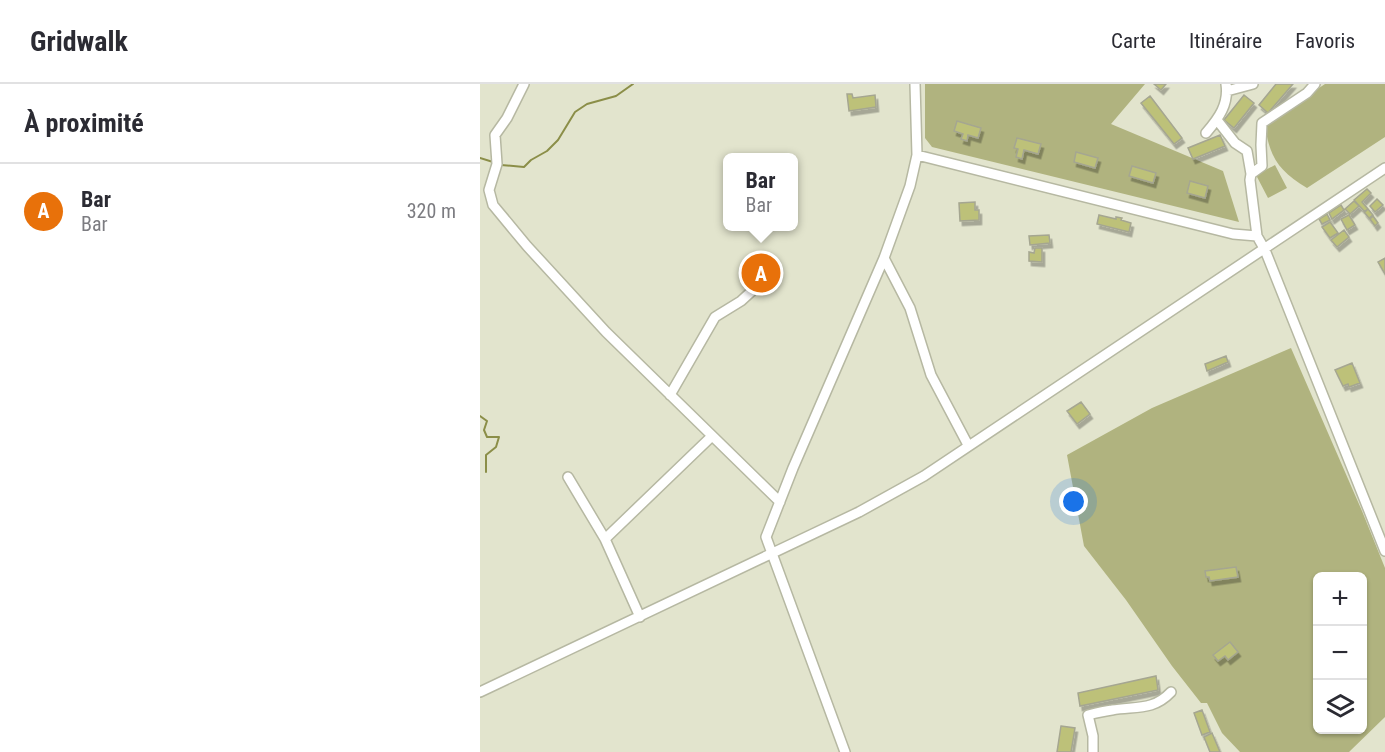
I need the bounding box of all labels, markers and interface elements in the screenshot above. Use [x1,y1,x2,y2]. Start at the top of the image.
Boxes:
text: Gridwalk [30,25,128,58]
text: Carte [1111,29,1156,53]
text: Itinéraire [1189,29,1262,53]
text: Favoris [1295,29,1355,53]
text: À proximité [24,108,144,138]
popup [723,153,798,231]
text: Bar [746,168,776,193]
text: Bar [81,187,111,212]
text: Bar [746,193,772,217]
text: A [38,199,49,223]
text: 320 m [407,199,456,223]
text: Bar [81,212,108,236]
pin: A [742,250,780,296]
your location [1059,487,1088,516]
map controls [1313,572,1367,734]
button: + [1313,572,1367,626]
button: − [1313,626,1367,680]
button: layers [1313,680,1367,734]

